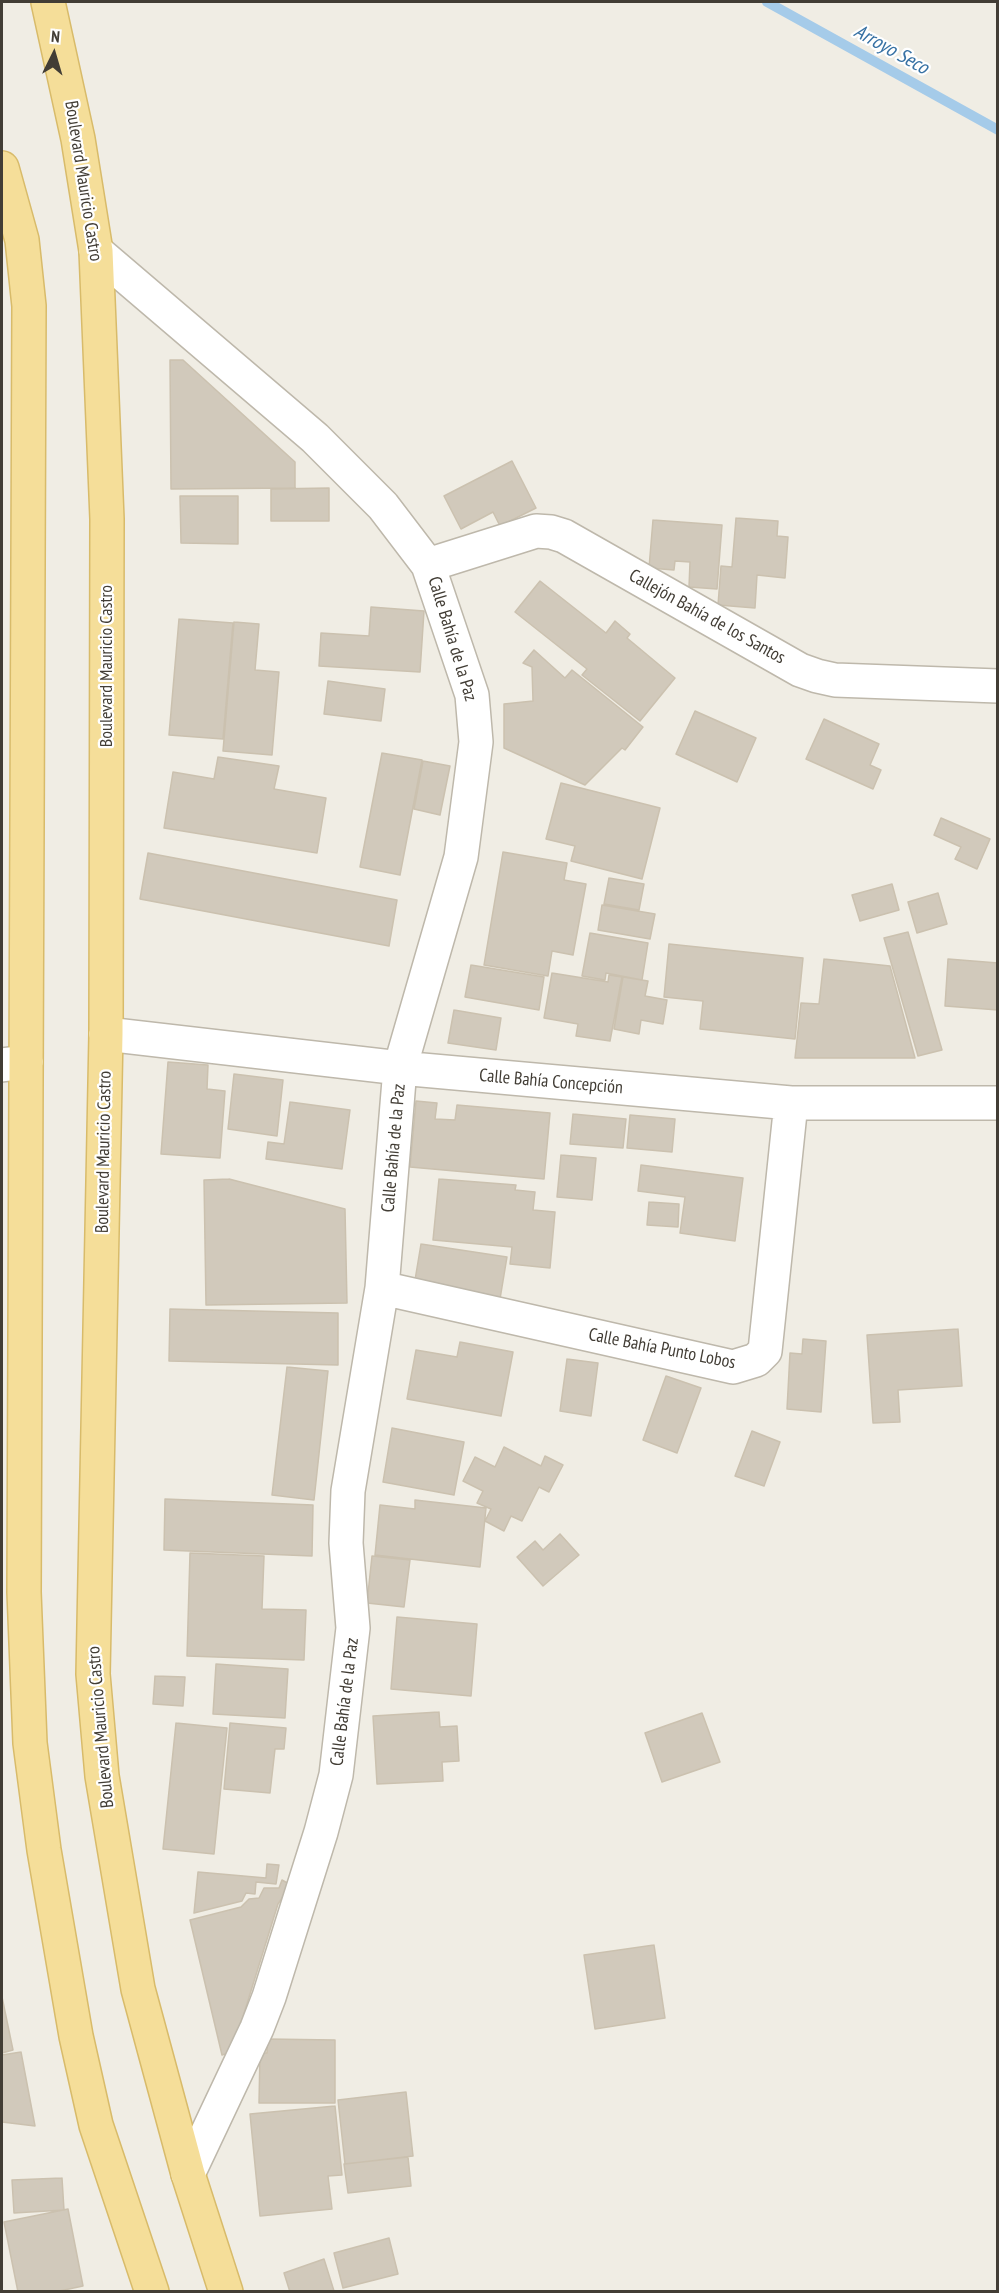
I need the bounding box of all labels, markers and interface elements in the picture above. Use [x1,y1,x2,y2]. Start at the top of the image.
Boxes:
water label: Arroyo Seco [850,20,932,80]
north arrow [24,24,84,84]
text: N [50,26,61,46]
street label: Boulevard Mauricio Castro [60,99,106,263]
street label: Callejón Bahía de los Santos [625,565,789,669]
street label: Calle Bahía de la Paz [423,574,481,704]
street label: Boulevard Mauricio Castro [96,585,118,747]
street label: Calle Bahía Concepción [478,1065,624,1099]
street label: Boulevard Mauricio Castro [92,1071,116,1233]
street label: Calle Bahía de la Paz [378,1083,410,1213]
street label: Calle Bahía Punto Lobos [587,1324,737,1374]
street label: Calle Bahía de la Paz [326,1637,364,1767]
street label: Boulevard Mauricio Castro [83,1645,119,1809]

